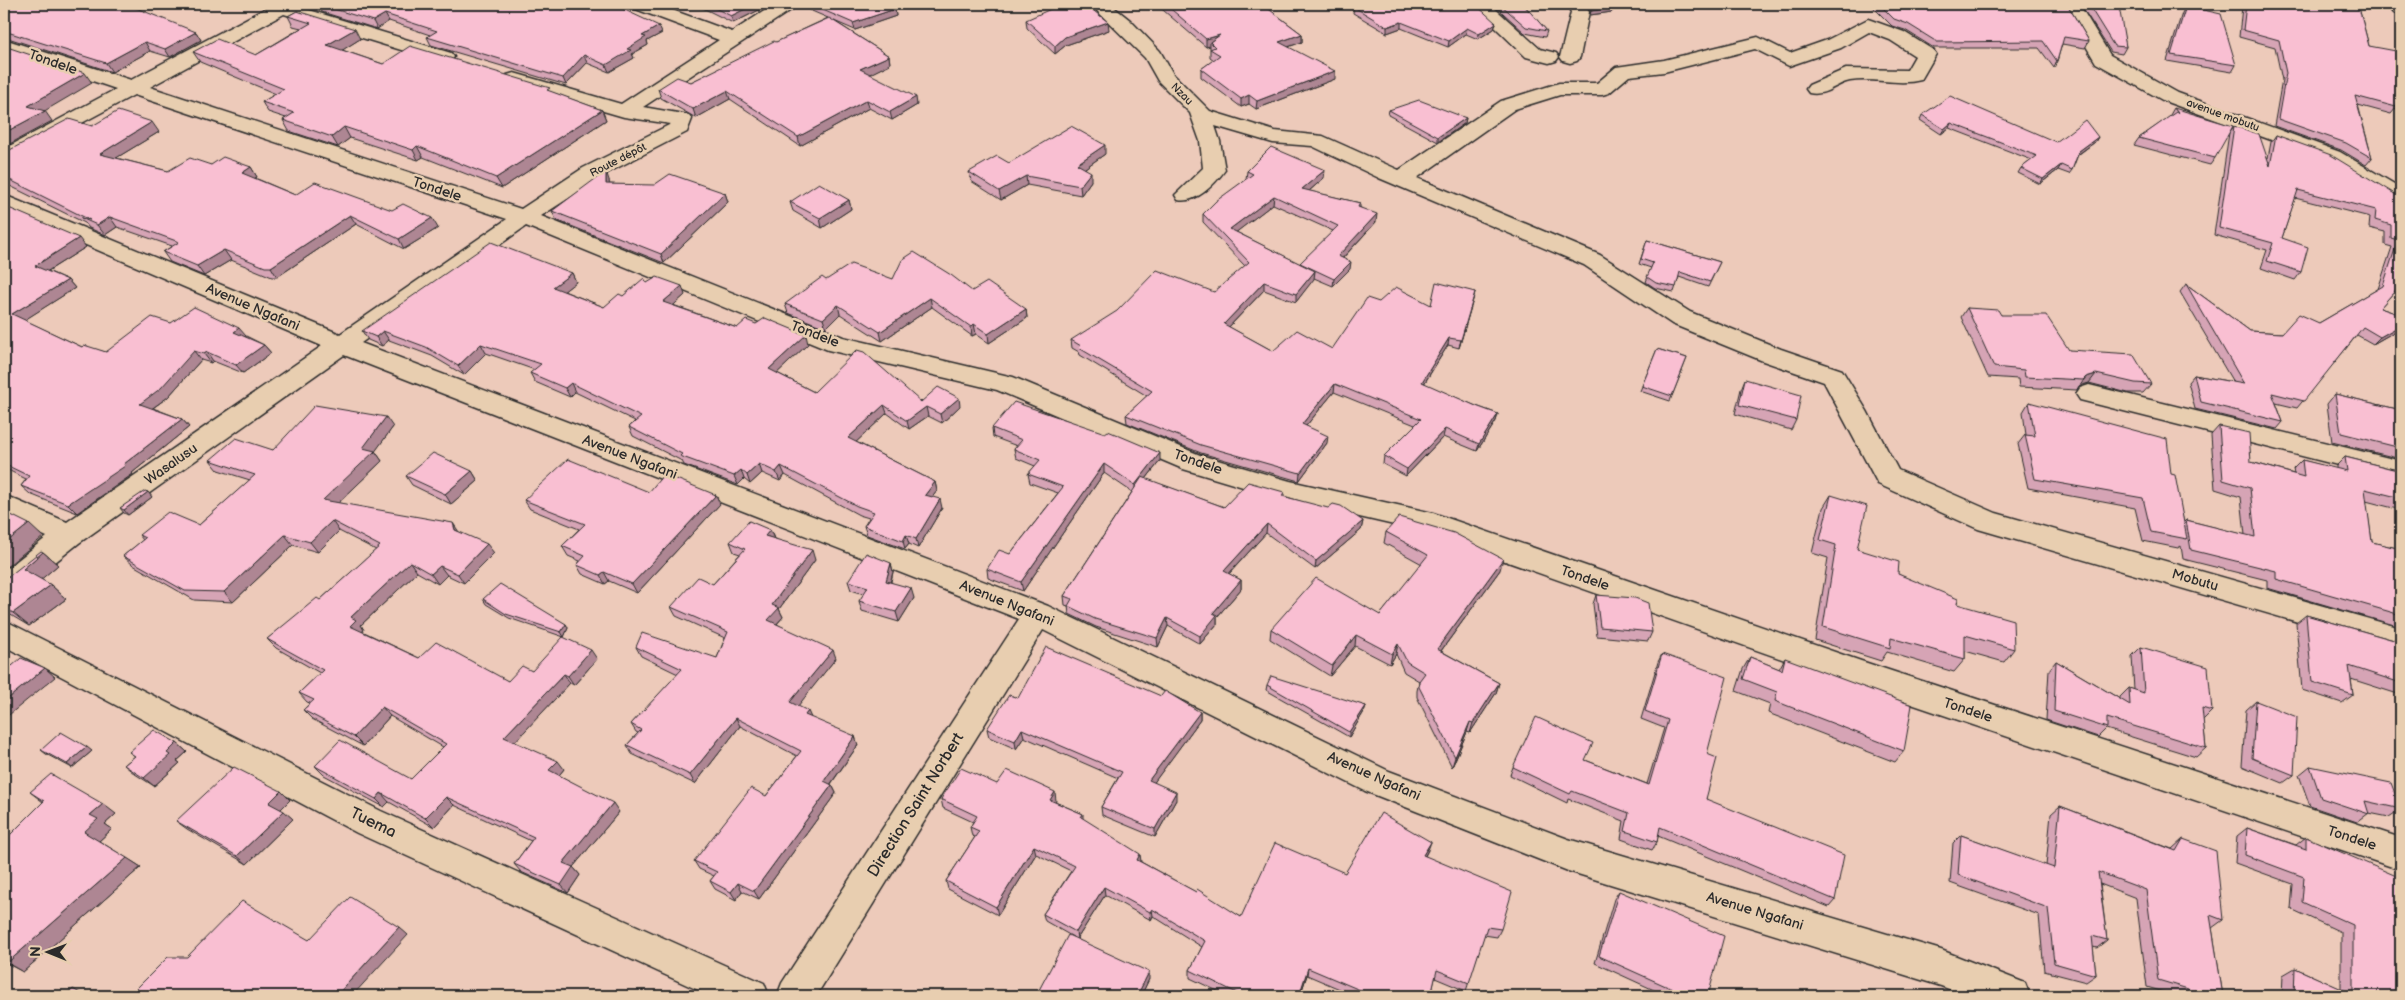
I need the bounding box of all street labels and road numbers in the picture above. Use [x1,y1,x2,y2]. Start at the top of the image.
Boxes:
street label: Tondele [26,46,80,78]
street label: Nzau [1168,80,1196,108]
street label: avenue mobutu [2185,96,2261,134]
street label: Route dépôt [588,140,649,180]
street label: Tondele [410,173,464,205]
street label: Avenue Ngafani [204,280,302,334]
street label: Tondele [788,317,842,351]
street label: Avenue Ngafani [580,431,680,483]
street label: Wasalusu [141,440,201,488]
street label: Tondele [1171,446,1225,478]
street label: Tondele [1558,562,1612,594]
street label: Mobutu [2170,565,2220,595]
street label: Avenue Ngafani [957,576,1057,630]
street label: Tondele [1941,694,1995,726]
street label: Direction Saint Norbert [864,729,968,881]
street label: Avenue Ngafani [1325,748,1423,804]
street label: Tuema [347,804,399,842]
street label: Tondele [2325,822,2379,854]
street label: Avenue Ngafani [1705,888,1805,934]

